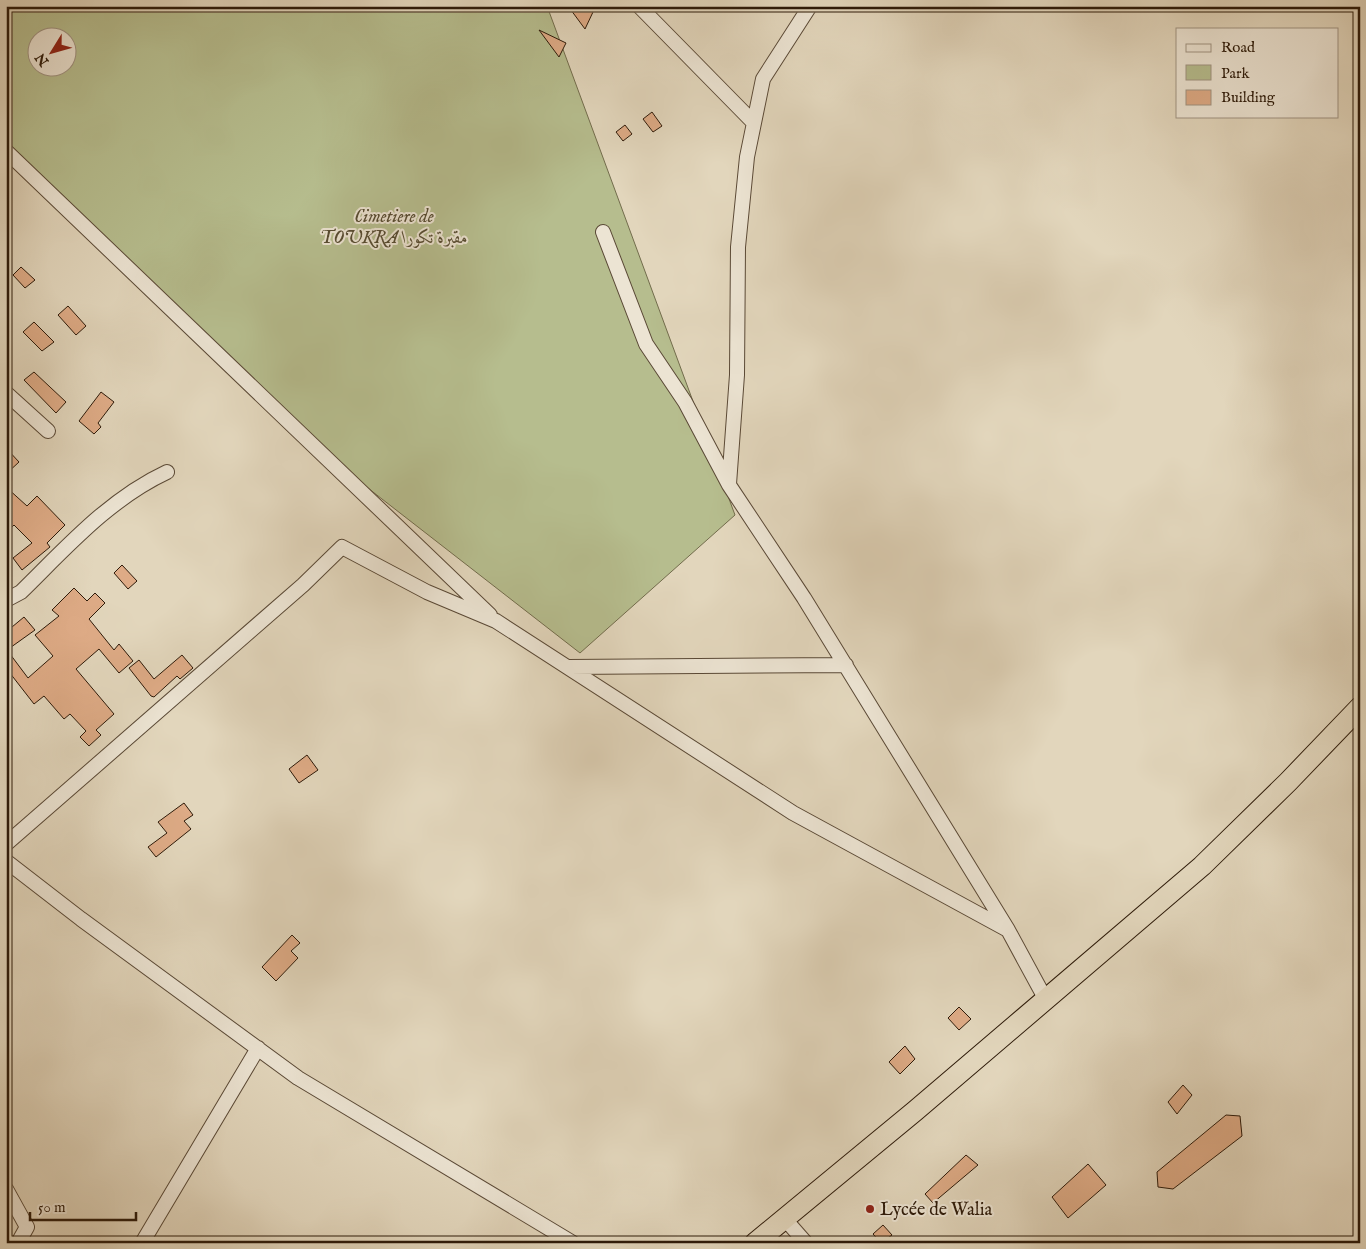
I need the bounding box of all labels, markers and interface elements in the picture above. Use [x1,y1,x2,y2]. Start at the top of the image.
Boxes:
north arrow [28,28,78,78]
legend [1176,28,1338,118]
text: Road [1221,38,1256,57]
text: N [32,49,54,70]
text: Park [1221,64,1251,83]
text: Building [1221,88,1276,107]
park label: Cimetiere de TOUKRA مقبرة تكورا [320,206,468,250]
scale bar [30,1189,136,1221]
text: 50 m [38,1198,66,1217]
place label: Lycée de Walia [880,1199,993,1222]
marker: Lycée de Walia [864,1203,876,1215]

